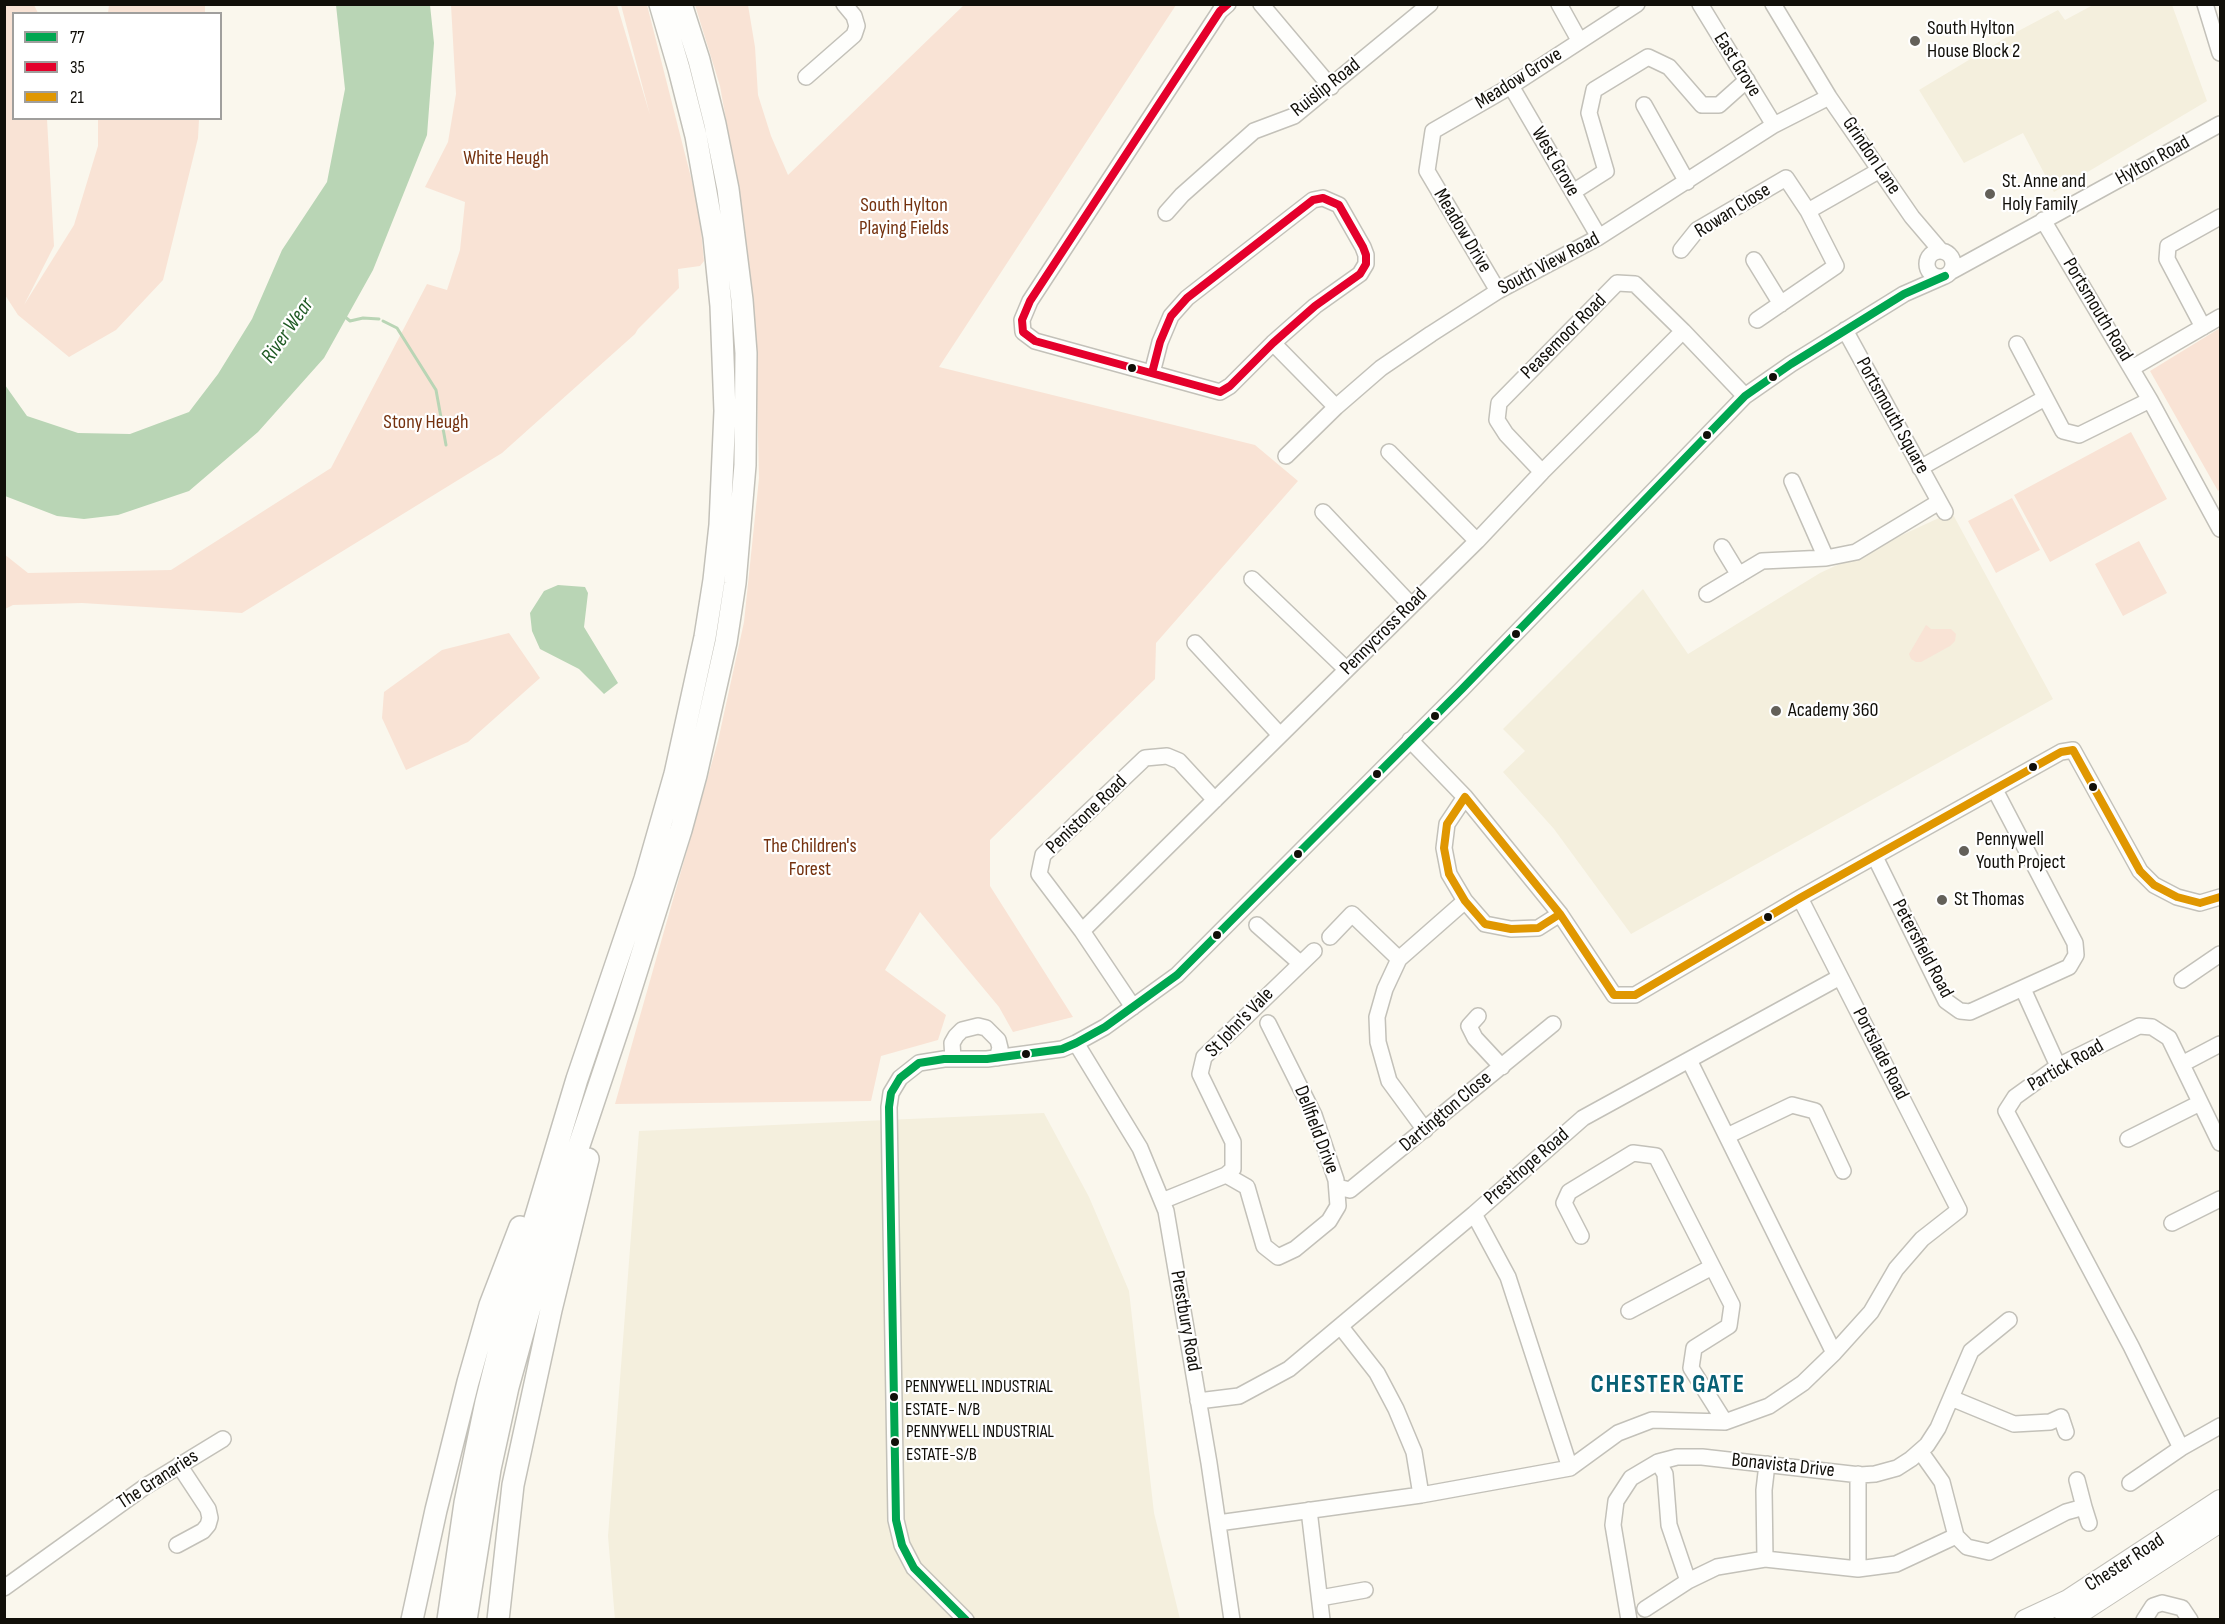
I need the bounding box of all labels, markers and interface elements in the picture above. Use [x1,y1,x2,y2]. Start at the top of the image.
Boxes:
legend [12,12,222,120]
place label: South Hylton House Block 2 [1927,17,2020,64]
text: 77 [70,27,84,48]
street label: East Grove [1708,28,1766,102]
marker: South Hylton House Block 2 [1908,34,1922,48]
street label: Meadow Grove [1471,43,1567,115]
street label: Ruislip Road [1287,54,1365,122]
text: 35 [70,57,85,78]
text: 21 [70,87,84,108]
street label: Grindon Lane [1836,113,1906,199]
street label: West Grove [1526,123,1584,201]
street label: Hylton Road [2112,131,2194,191]
park label: White Heugh [463,147,549,171]
place label: St. Anne and Holy Family [2002,170,2086,217]
street label: Rowan Close [1691,178,1775,244]
street label: Meadow Drive [1428,185,1496,277]
marker: St. Anne and Holy Family [1983,187,1997,201]
park label: South Hylton Playing Fields [859,194,949,241]
street label: South View Road [1494,227,1604,301]
street label: Portsmouth Road [2057,254,2137,366]
street label: Peasemoor Road [1516,289,1612,385]
water label: River Wear [256,293,320,369]
street label: Portsmouth Square [1850,354,1934,478]
unlabelled marker [1126,362,1138,374]
unlabelled marker [1767,371,1779,383]
park label: Stony Heugh [383,411,469,435]
unlabelled marker [1701,429,1713,441]
street label: Pennycross Road [1335,583,1433,681]
unlabelled marker [1510,628,1522,640]
place label: Academy 360 [1788,699,1878,723]
marker: Academy 360 [1769,704,1783,718]
unlabelled marker [1429,710,1441,722]
unlabelled marker [2027,761,2039,773]
unlabelled marker [1371,768,1383,780]
street label: Penistone Road [1042,770,1132,860]
unlabelled marker [2087,781,2099,793]
place label: Pennywell Youth Project [1976,828,2066,875]
park label: The Children's Forest [763,835,857,882]
marker: Pennywell Youth Project [1957,844,1971,858]
unlabelled marker [1292,848,1304,860]
place label: St Thomas [1954,888,2024,912]
marker: St Thomas [1935,893,1949,907]
street label: Petersfield Road [1886,896,1958,1002]
unlabelled marker [1762,911,1774,923]
unlabelled marker [1211,929,1223,941]
street label: St John's Vale [1201,983,1279,1063]
street label: Portslade Road [1847,1004,1913,1104]
street label: Partick Road [2024,1035,2108,1097]
unlabelled marker [1020,1048,1032,1060]
street label: Dartington Close [1395,1067,1497,1157]
street label: Dellfield Drive [1288,1083,1344,1177]
street label: Presthope Road [1480,1124,1574,1210]
street label: Prestbury Road [1164,1269,1206,1373]
district label: CHESTER GATE [1591,1369,1745,1401]
place label: PENNYWELL INDUSTRIAL ESTATE- N/B [905,1376,1053,1418]
marker: PENNYWELL INDUSTRIAL ESTATE- N/B [888,1391,900,1403]
place label: PENNYWELL INDUSTRIAL ESTATE-S/B [906,1421,1054,1464]
marker: PENNYWELL INDUSTRIAL ESTATE-S/B [889,1436,901,1448]
street label: The Granaries [113,1445,203,1515]
street label: Bonavista Drive [1730,1449,1836,1483]
street label: Chester Road [2081,1529,2169,1597]

